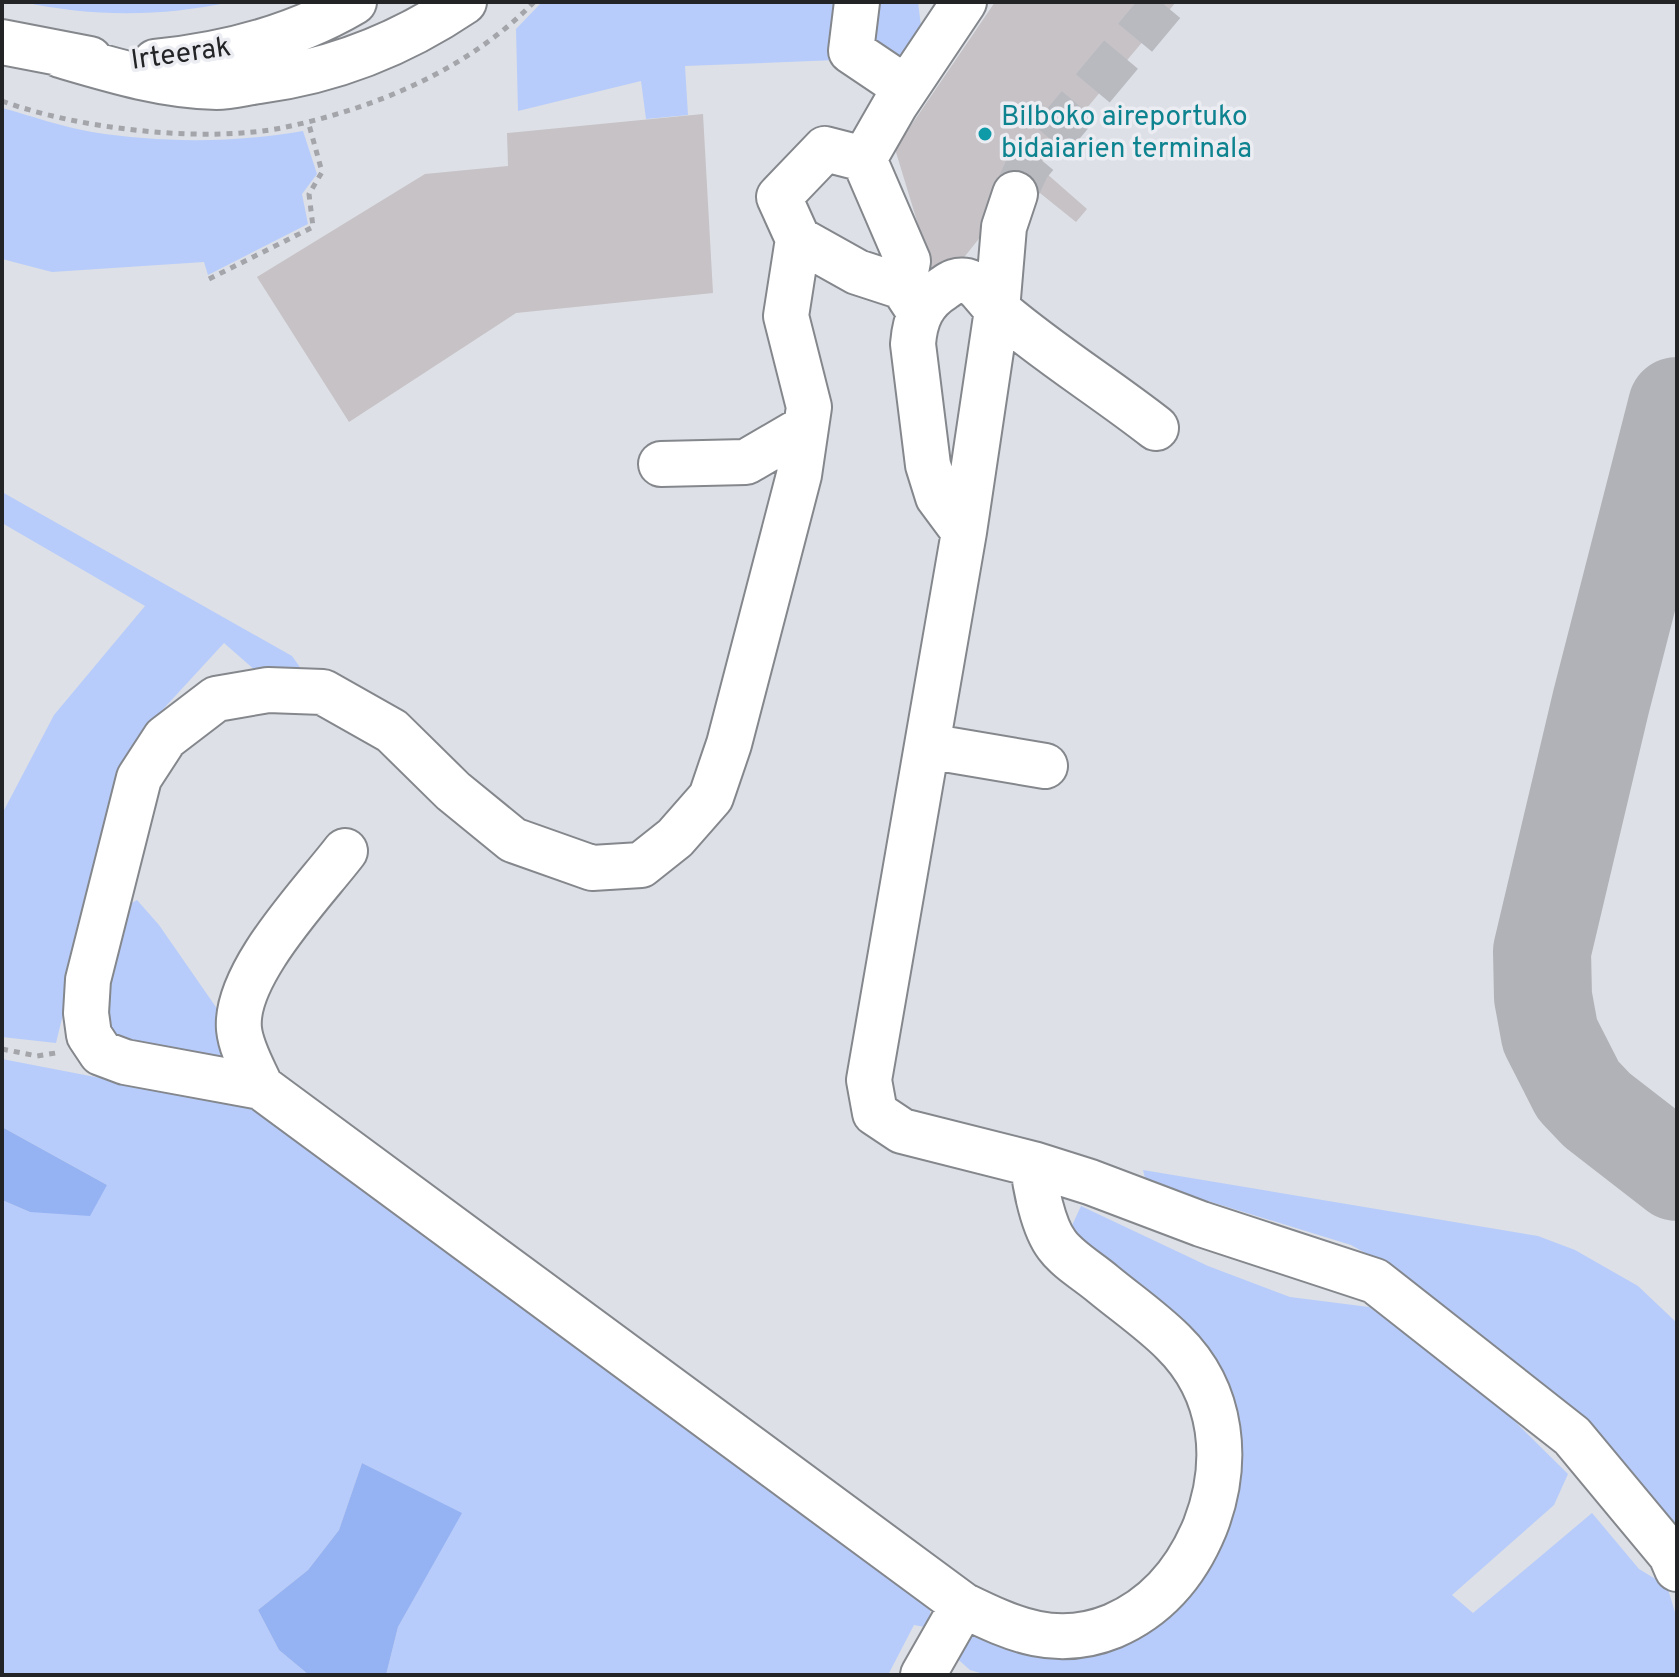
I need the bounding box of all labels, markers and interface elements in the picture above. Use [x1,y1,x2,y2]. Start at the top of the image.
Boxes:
street label: Irteerak [129,30,233,80]
place label: Bilboko aireportuko bidaiarien terminala [1001,100,1252,168]
marker: Bilboko aireportuko bidaiarien terminala [976,125,994,143]

